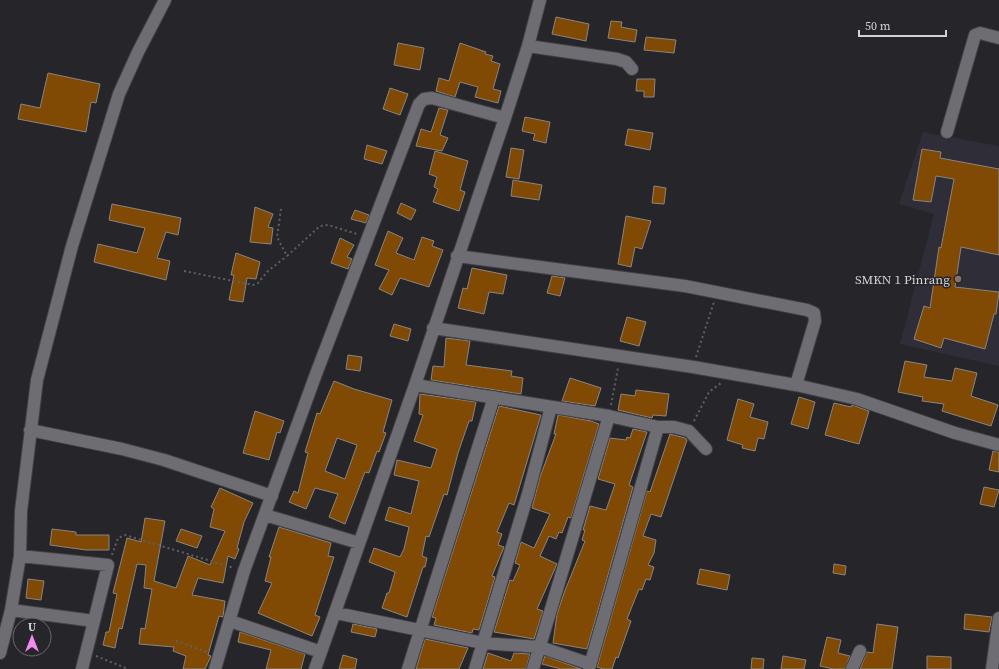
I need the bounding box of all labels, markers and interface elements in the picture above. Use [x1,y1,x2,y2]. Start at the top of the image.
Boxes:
scale bar [859,12,946,38]
text: 50 m [865,18,891,34]
place label: SMKN 1 Pinrang [855,271,950,288]
marker: SMKN 1 Pinrang [953,274,963,284]
north arrow [12,617,52,657]
text: U [28,620,36,635]

